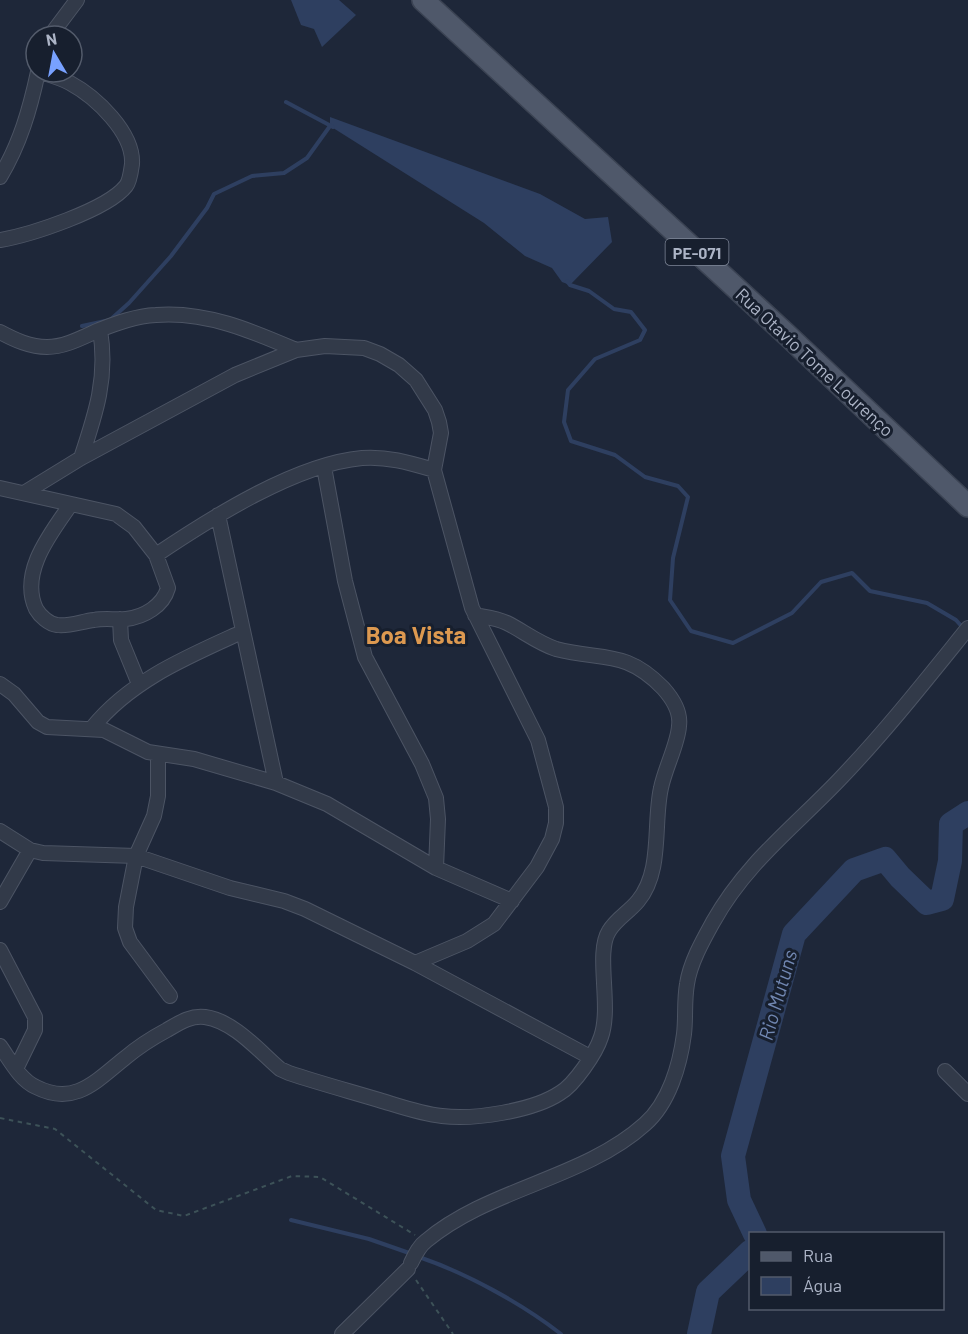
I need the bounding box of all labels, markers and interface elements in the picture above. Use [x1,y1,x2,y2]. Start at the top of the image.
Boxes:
north arrow [24,24,84,84]
text: N [44,28,58,49]
road number: PE-071 [666,239,728,265]
street label: Rua Otavio Tome Lourenço [731,283,899,441]
district label: Boa Vista [366,620,466,649]
water label: Rio Mutuns [753,947,801,1043]
legend [749,1232,944,1310]
text: Rua [803,1244,833,1266]
text: Água [803,1274,842,1296]

